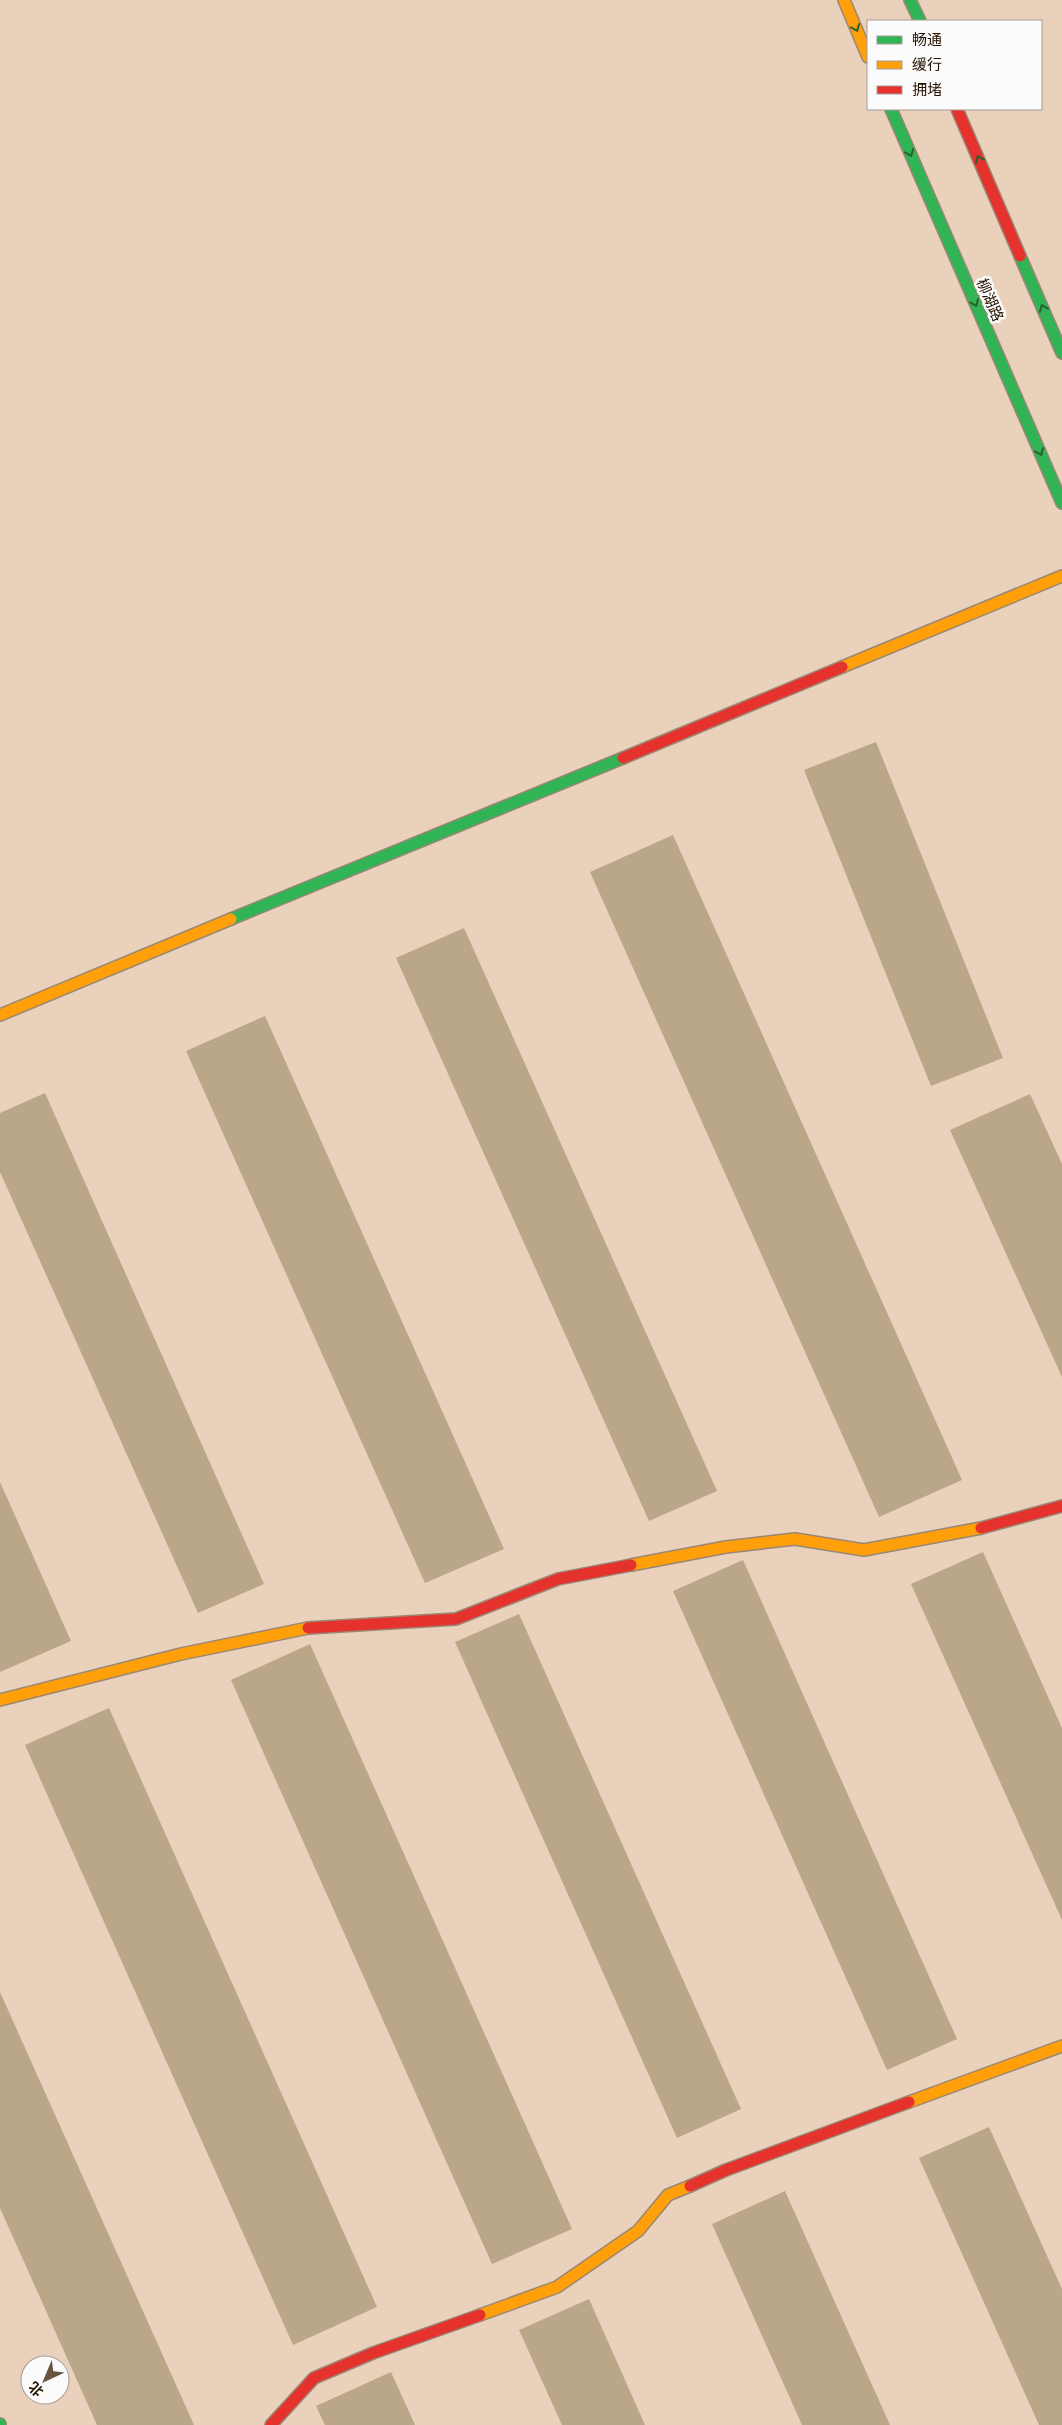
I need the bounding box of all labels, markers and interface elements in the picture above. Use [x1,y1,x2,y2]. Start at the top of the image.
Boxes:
legend [867,20,1042,110]
one-way arrow [849,23,860,32]
text: 畅通 [912,30,942,49]
text: 缓行 [912,55,942,74]
text: 拥堵 [912,80,942,99]
one-way arrow [904,148,915,157]
one-way arrow [974,155,985,164]
street label: 柳湖路 [973,275,1008,324]
one-way arrow [970,298,980,306]
one-way arrow [1038,304,1049,313]
one-way arrow [1033,447,1044,456]
north arrow [20,2355,70,2405]
text: 北 [25,2378,47,2401]

